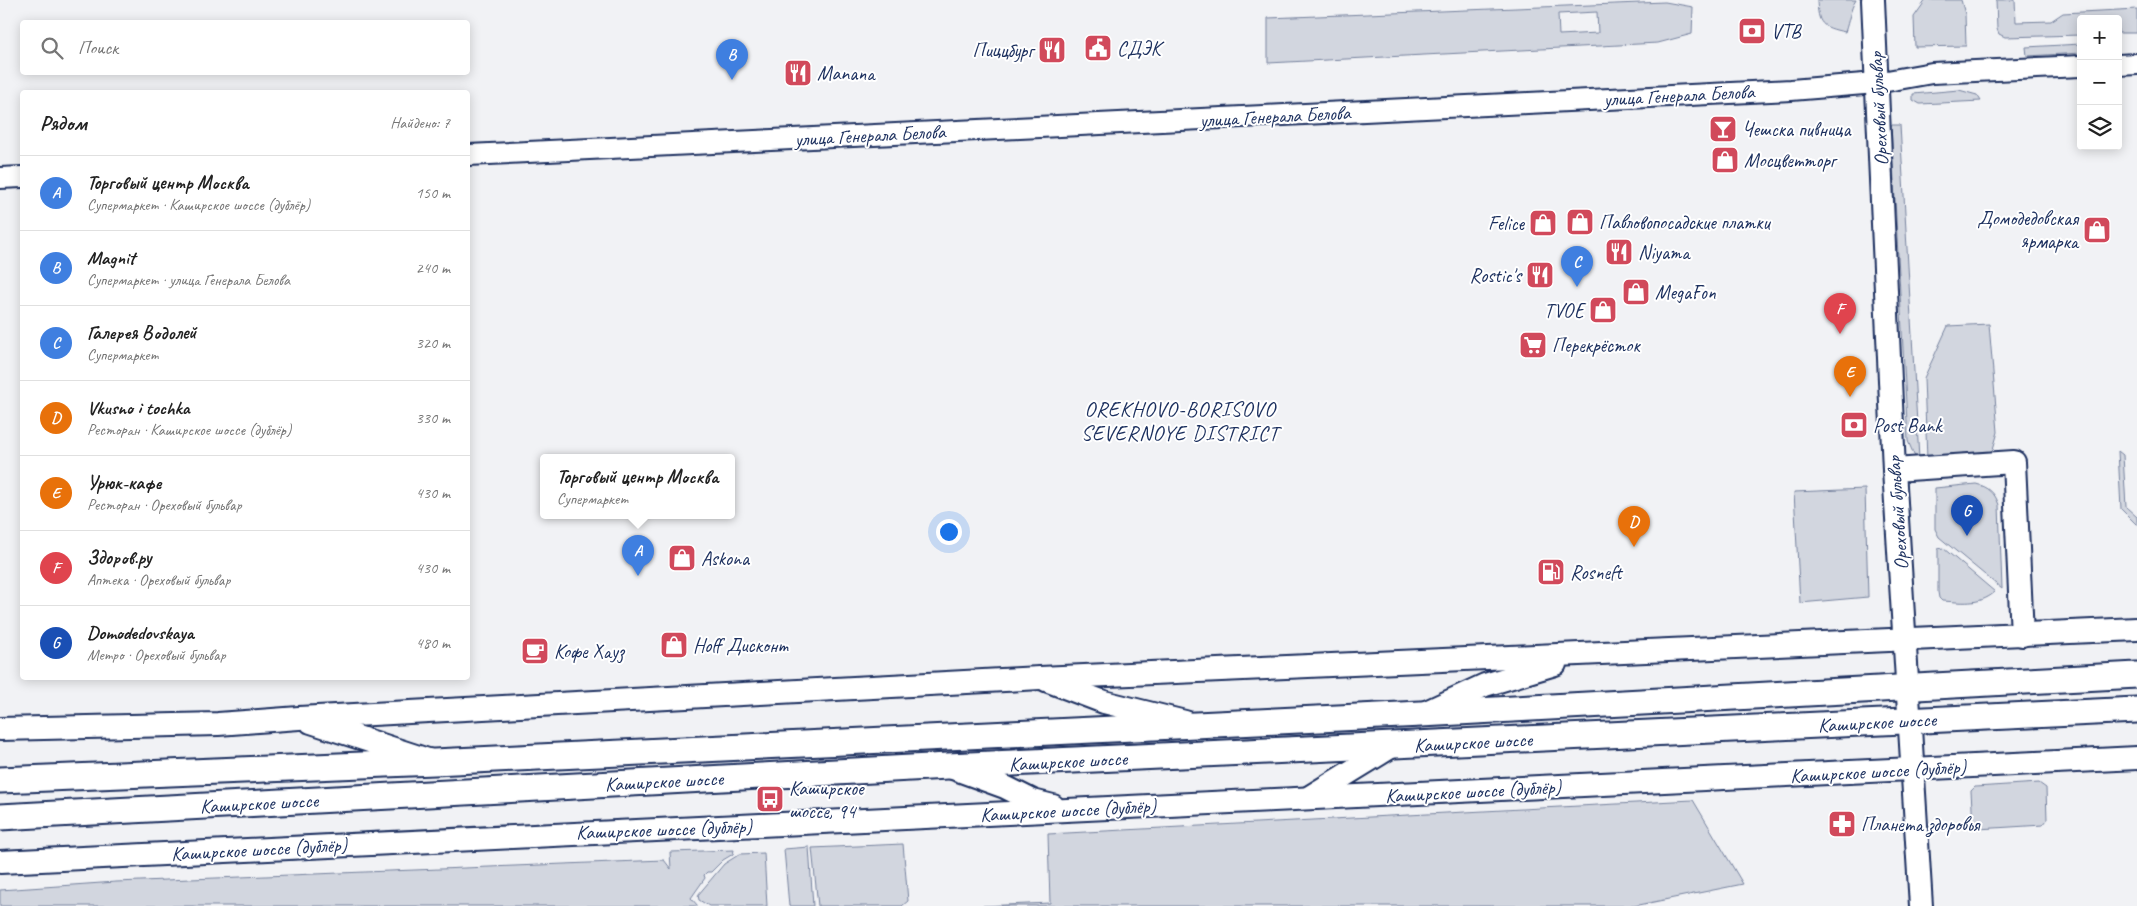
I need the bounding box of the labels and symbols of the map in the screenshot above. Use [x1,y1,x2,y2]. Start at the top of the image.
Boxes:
bank icon: VTB [1737,16,1767,46]
place label: VTB [1771,19,1802,44]
public building icon: СДЭК [1083,33,1113,63]
restaurant icon: Пиццбург [1037,35,1067,65]
place label: СДЭК [1117,36,1165,61]
place label: Пиццбург [972,38,1036,63]
pin: B [716,39,748,80]
street label: Ореховый бульвар [1863,50,1894,167]
restaurant icon: Manana [783,58,813,88]
place label: Manana [817,61,876,86]
street label: улица Генерала Белова [1602,79,1756,112]
street label: улица Генерала Белова [1198,100,1352,133]
bar icon: Чешска пивница [1708,114,1738,144]
place label: Чешска пивница [1742,117,1852,142]
street label: улица Генерала Белова [793,119,947,152]
shop icon: Мосцветторг [1710,145,1740,175]
place label: Мосцветторг [1744,148,1838,173]
place label: Домодедовская ярмарка [1977,206,2080,254]
shop icon: Павловопосадские платки [1565,207,1595,237]
shop icon: Felice [1528,208,1558,238]
place label: Павловопосадские платки [1599,210,1772,235]
place label: Felice [1488,211,1525,236]
shop icon: Домодедовская ярмарка [2082,215,2112,245]
restaurant icon: Niyama [1604,237,1634,267]
place label: Niyama [1638,240,1691,265]
pin: C [1561,246,1593,287]
restaurant icon: Rostic's [1525,260,1555,290]
place label: Rostic's [1470,263,1523,288]
shop icon: MegaFon [1621,277,1651,307]
place label: MegaFon [1655,280,1717,305]
pin: F [1824,293,1856,334]
shop icon: TVOE [1588,295,1618,325]
place label: TVOE [1544,298,1587,323]
supermarket icon: Перекрёсток [1518,330,1548,360]
place label: Перекрёсток [1552,333,1641,358]
pin: E [1834,356,1866,397]
district label: OREKHOVO-BORISOVO SEVERNOYE DISTRICT [1081,396,1282,446]
bank icon: Post Bank [1839,410,1869,440]
place label: Post Bank [1873,413,1943,438]
street label: Ореховый бульвар [1881,454,1914,571]
pin: G [1951,495,1983,536]
pin: D [1618,506,1650,547]
your location [936,519,962,545]
pin: A [622,535,654,576]
shop icon: Askona [667,543,697,573]
place label: Askona [701,546,751,571]
fuel station icon: Rosneft [1536,557,1566,587]
place label: Rosneft [1570,560,1624,585]
shop icon: Hoff Дисконт [659,630,689,660]
place label: Hoff Дисконт [693,633,789,658]
cafe icon: Кофе Хауз [520,636,550,666]
place label: Кофе Хауз [554,639,626,664]
street label: Каширское шоссе [1817,707,1938,738]
street label: Каширское шоссе [1413,727,1534,758]
street label: Каширское шоссе [1008,746,1129,777]
street label: Каширское шоссе (дублёр) [1789,754,1968,789]
street label: Каширское шоссе [604,766,725,797]
street label: Каширское шоссе (дублёр) [1384,774,1563,809]
place label: Каширское шоссе, 94 [789,776,865,824]
bus stop icon: Каширское шоссе, 94 [755,784,785,814]
street label: Каширское шоссе [199,788,320,819]
street label: Каширское шоссе (дублёр) [979,793,1158,828]
pharmacy icon: Планета здоровья [1827,809,1857,839]
place label: Планета здоровья [1861,812,1982,838]
street label: Каширское шоссе (дублёр) [576,814,754,845]
street label: Каширское шоссе (дублёр) [170,832,349,867]

